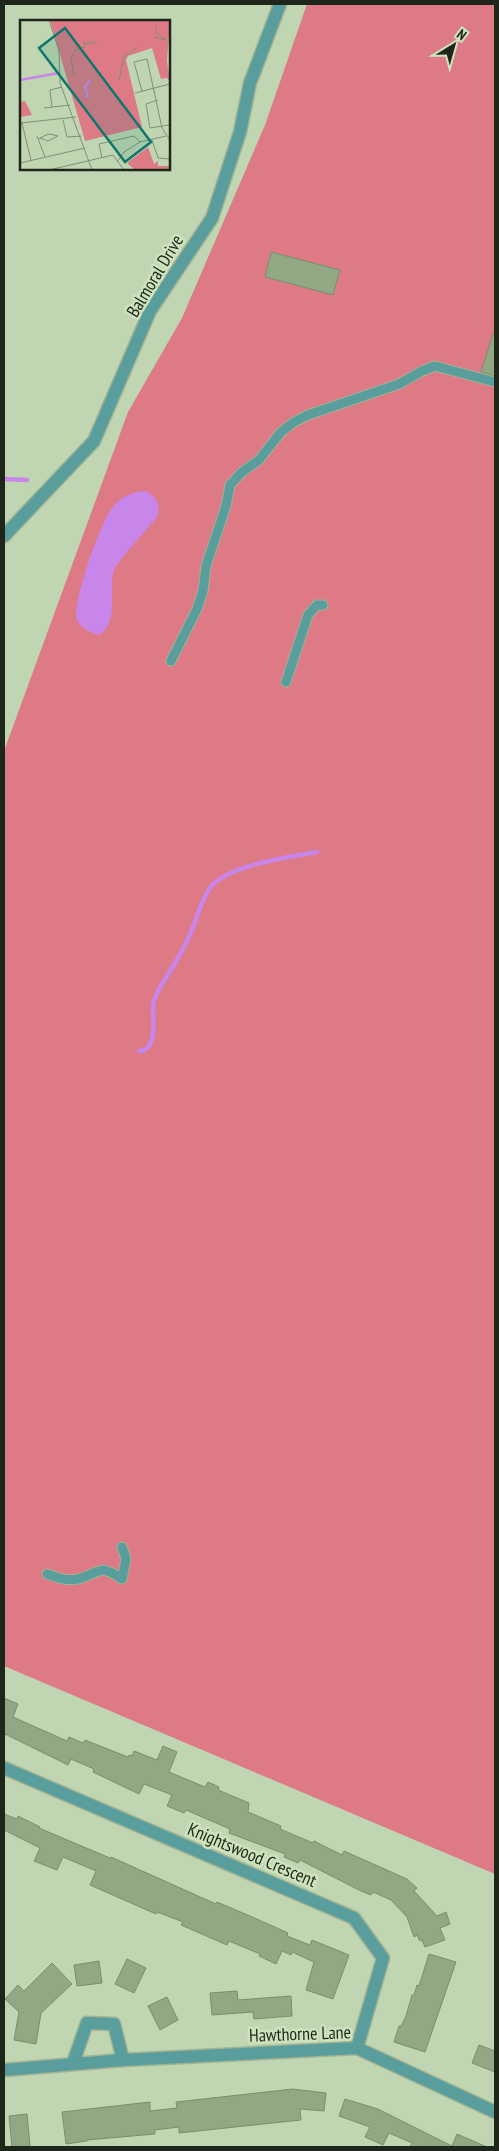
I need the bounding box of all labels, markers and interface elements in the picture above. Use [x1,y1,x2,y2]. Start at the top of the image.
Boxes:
inset map [20,20,170,170]
north arrow [429,20,479,70]
text: N [453,25,470,44]
street label: Balmoral Drive [121,230,188,321]
street label: Knightswood Crescent [184,1817,320,1892]
street label: Hawthorne Lane [249,2020,351,2047]

